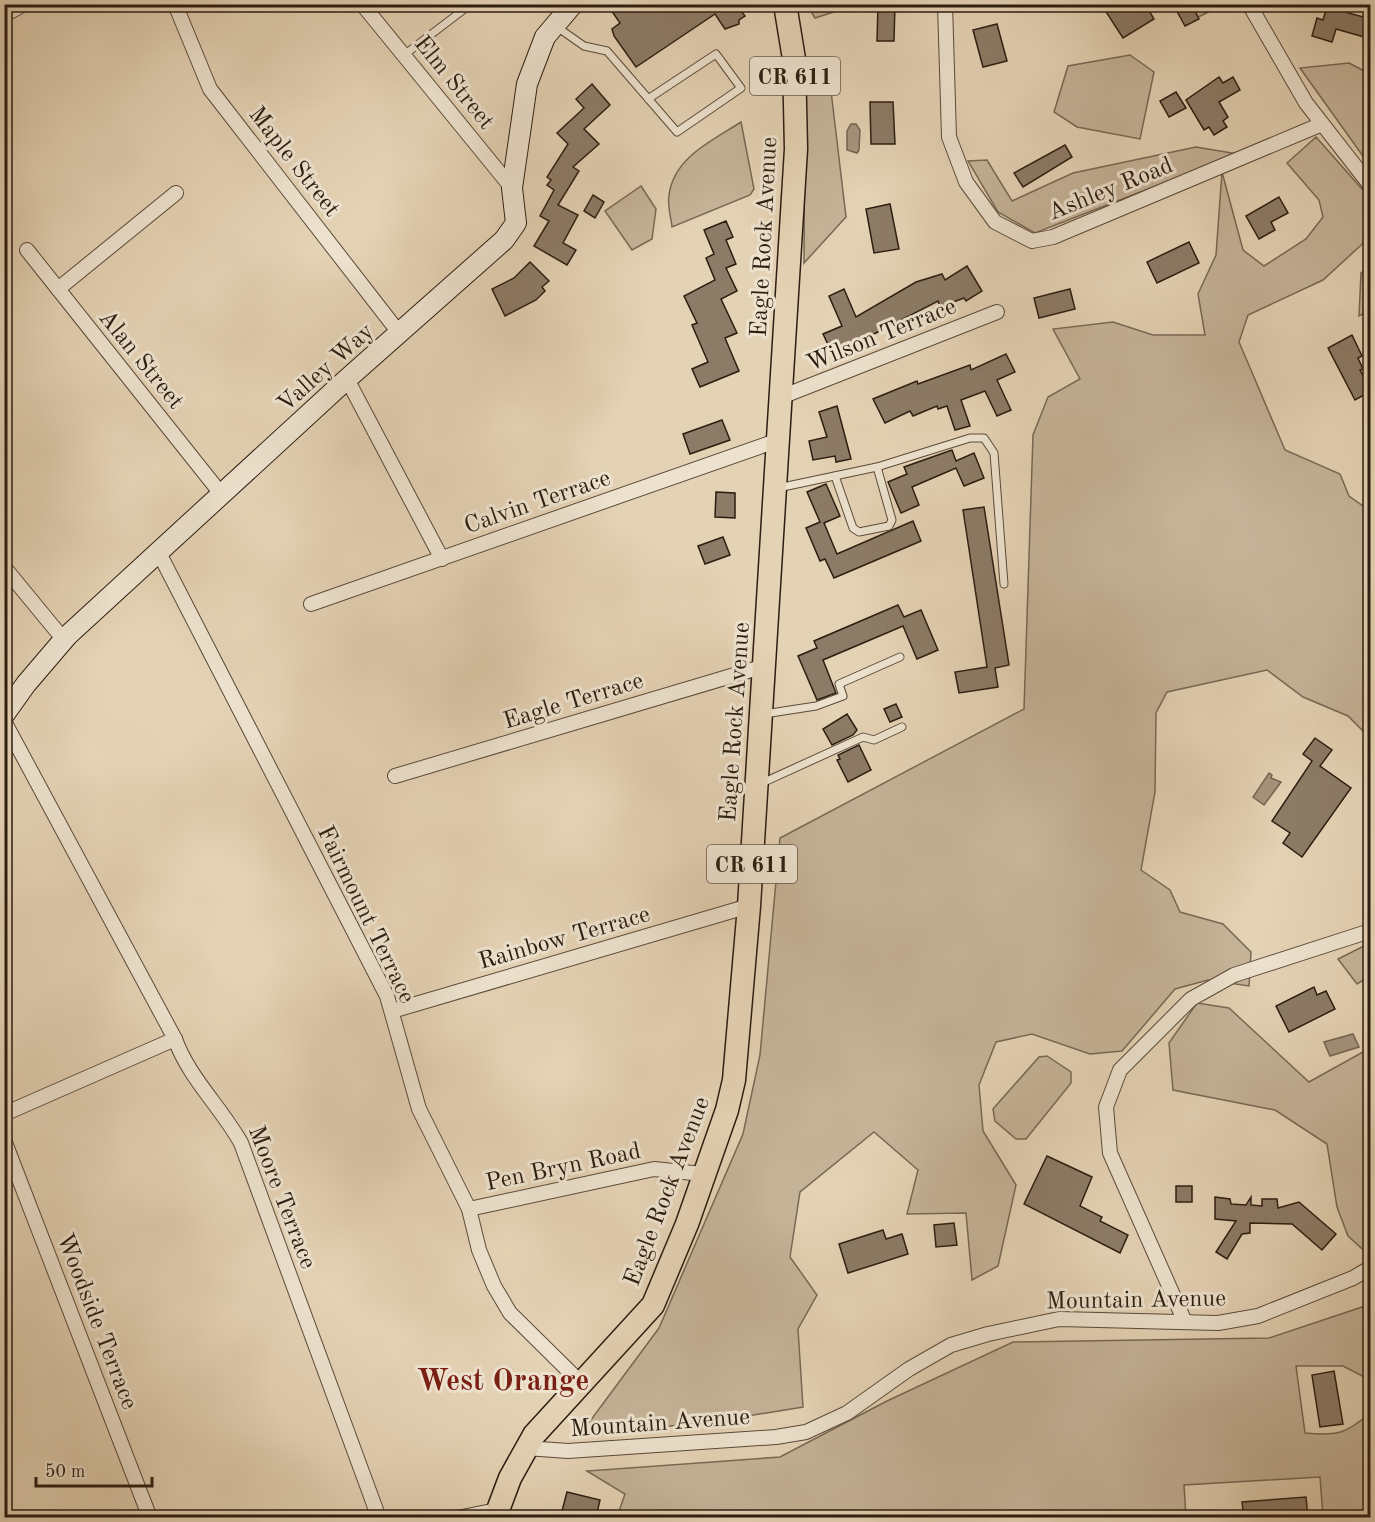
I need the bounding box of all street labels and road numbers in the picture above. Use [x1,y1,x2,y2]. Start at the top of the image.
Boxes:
street label: Elm Street [409,32,498,134]
road number: CR 611 [750,57,840,95]
street label: Maple Street [243,103,344,222]
street label: Eagle Rock Avenue [748,136,782,338]
street label: Ashley Road [1045,154,1177,226]
street label: Wilson Terrace [803,295,960,377]
street label: Alan Street [93,306,188,414]
street label: Valley Way [274,319,379,417]
street label: Calvin Terrace [461,467,614,539]
street label: Eagle Rock Avenue [717,621,755,823]
street label: Eagle Terrace [501,669,647,735]
street label: Fairmount Terrace [312,822,419,1007]
road number: CR 611 [707,845,797,883]
street label: Rainbow Terrace [476,903,653,975]
street label: Eagle Rock Avenue [621,1094,715,1290]
street label: Moore Terrace [243,1123,319,1273]
street label: Pen Bryn Road [484,1140,643,1196]
street label: Woodside Terrace [52,1230,141,1413]
street label: Mountain Avenue [1046,1287,1226,1315]
street label: Mountain Avenue [569,1406,751,1442]

